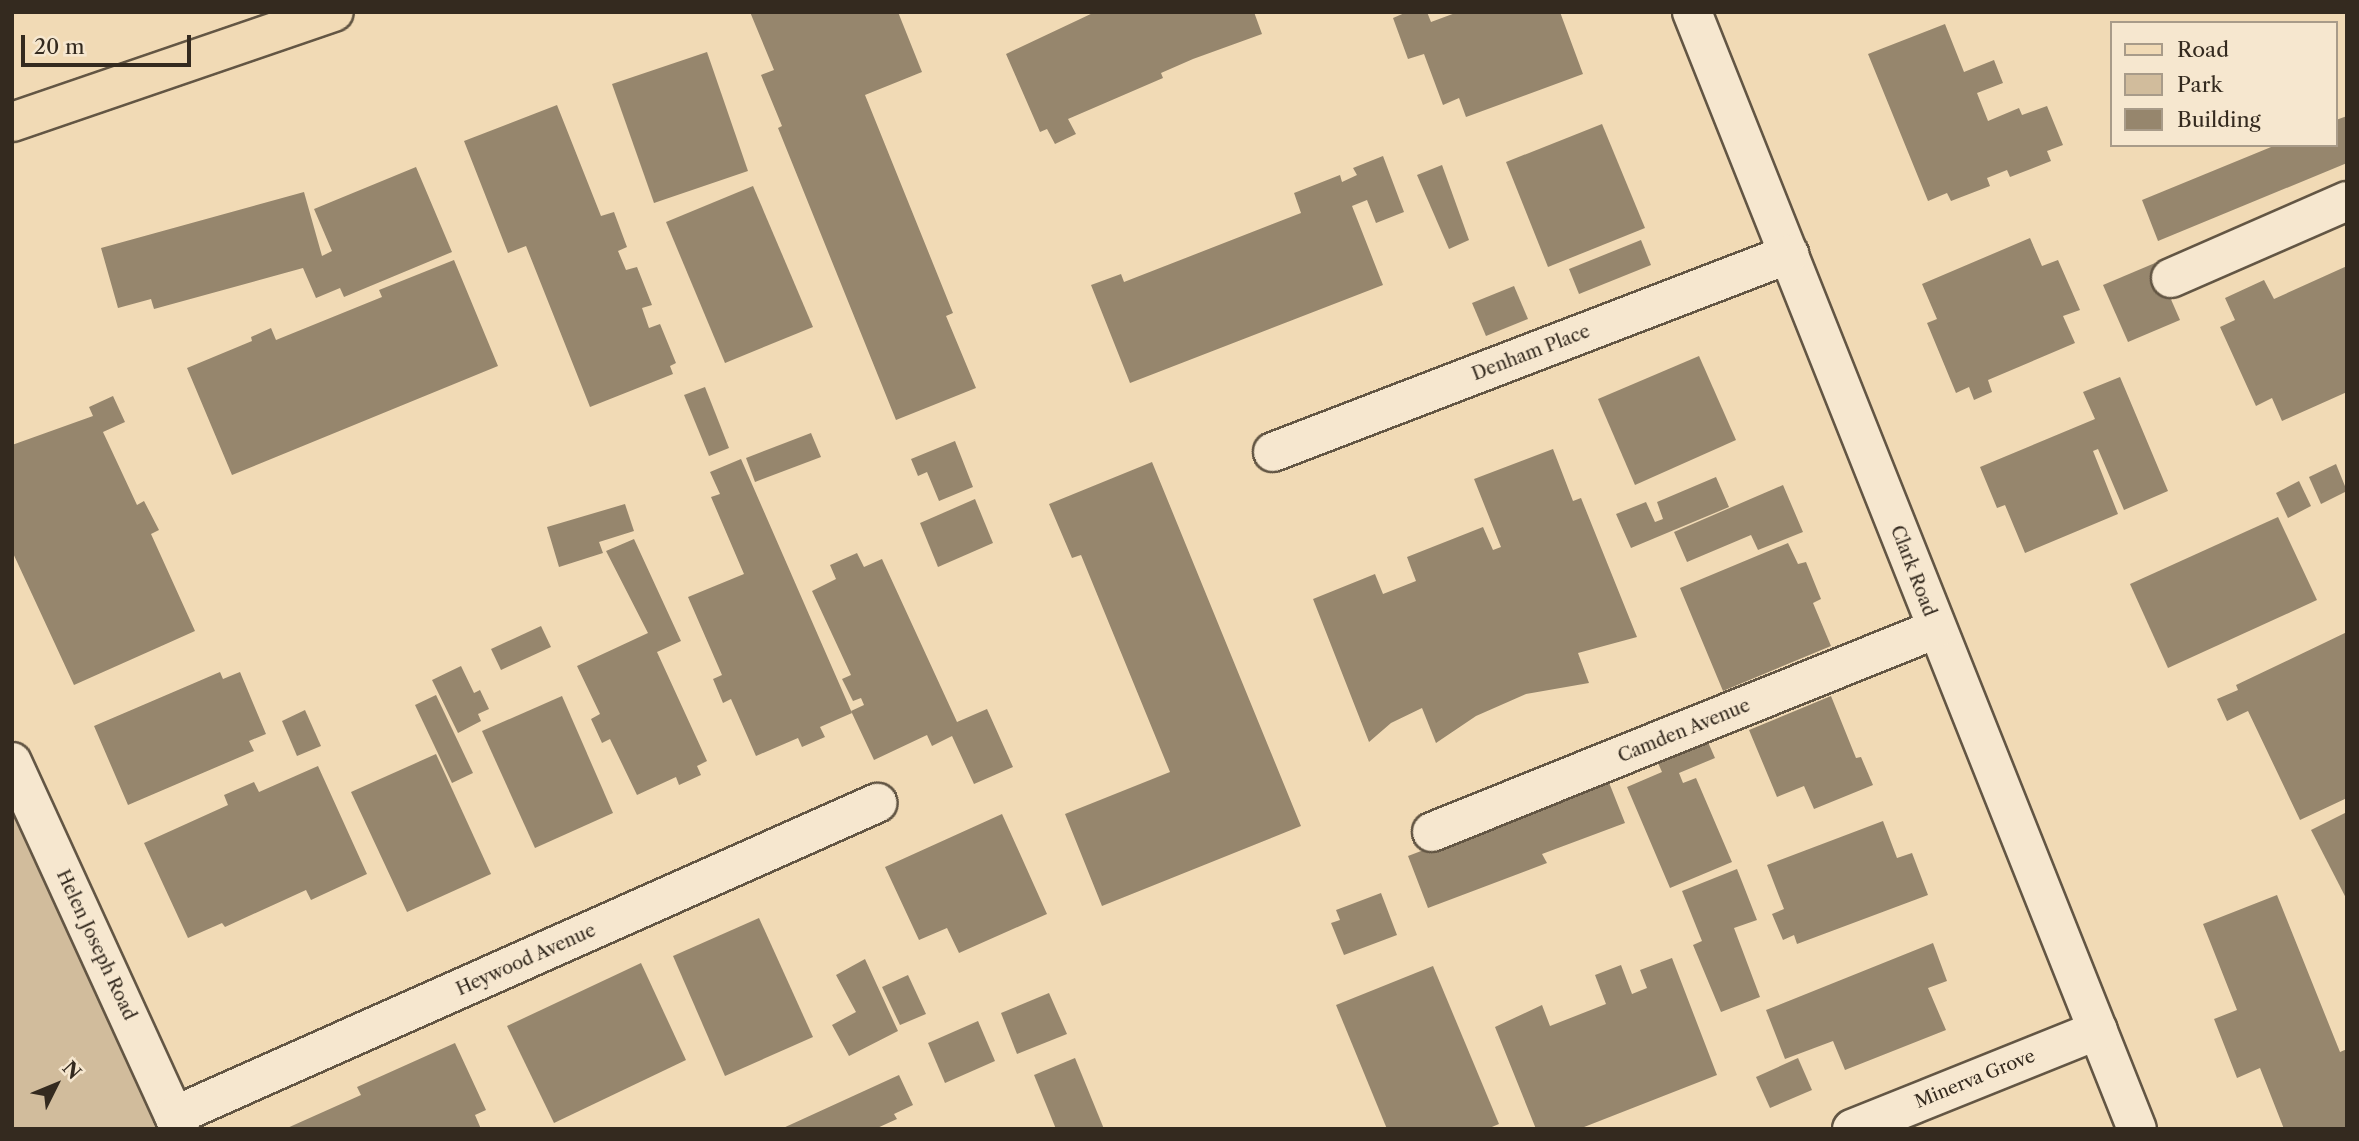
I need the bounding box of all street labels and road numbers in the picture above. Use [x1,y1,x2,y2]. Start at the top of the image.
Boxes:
street label: Denham Place [1469,321,1593,385]
street label: Clark Road [1886,522,1940,620]
street label: Camden Avenue [1614,695,1754,767]
street label: Helen Joseph Road [52,866,140,1024]
street label: Heywood Avenue [453,919,599,1001]
street label: Minerva Grove [1912,1045,2038,1113]

